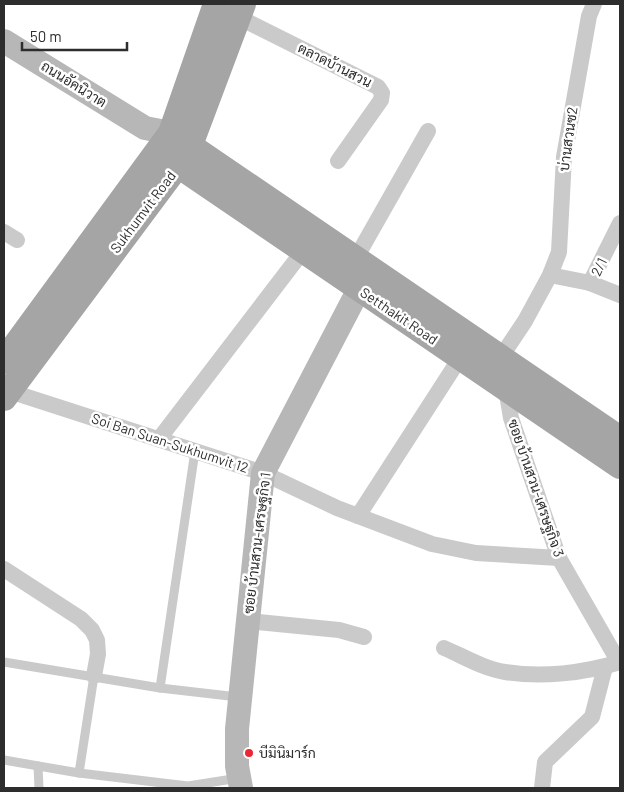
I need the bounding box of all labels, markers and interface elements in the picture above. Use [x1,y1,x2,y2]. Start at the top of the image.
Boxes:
scale bar [22,20,128,52]
text: 50 m [30,27,62,45]
street label: ตลาดบ้านสวน [295,39,375,90]
street label: ถนนอัคนิวาต [38,57,110,110]
street label: บ่านสวนซ2 [555,106,580,172]
street label: Sukhumvit Road [106,167,179,256]
street label: 2/1 [587,255,610,279]
street label: Setthakit Road [357,283,441,348]
street label: Soi Ban Suan-Sukhumvit 12 [90,409,251,476]
street label: ซอย บ้านสวน-เศรษฐกิจ 3 [504,417,568,559]
street label: ซอย บ้านสวน-เศรษฐกิจ 1 [239,471,275,615]
place label: บีมินิมาร์ก [259,744,316,761]
marker: บีมินิมาร์ก [243,747,255,759]

